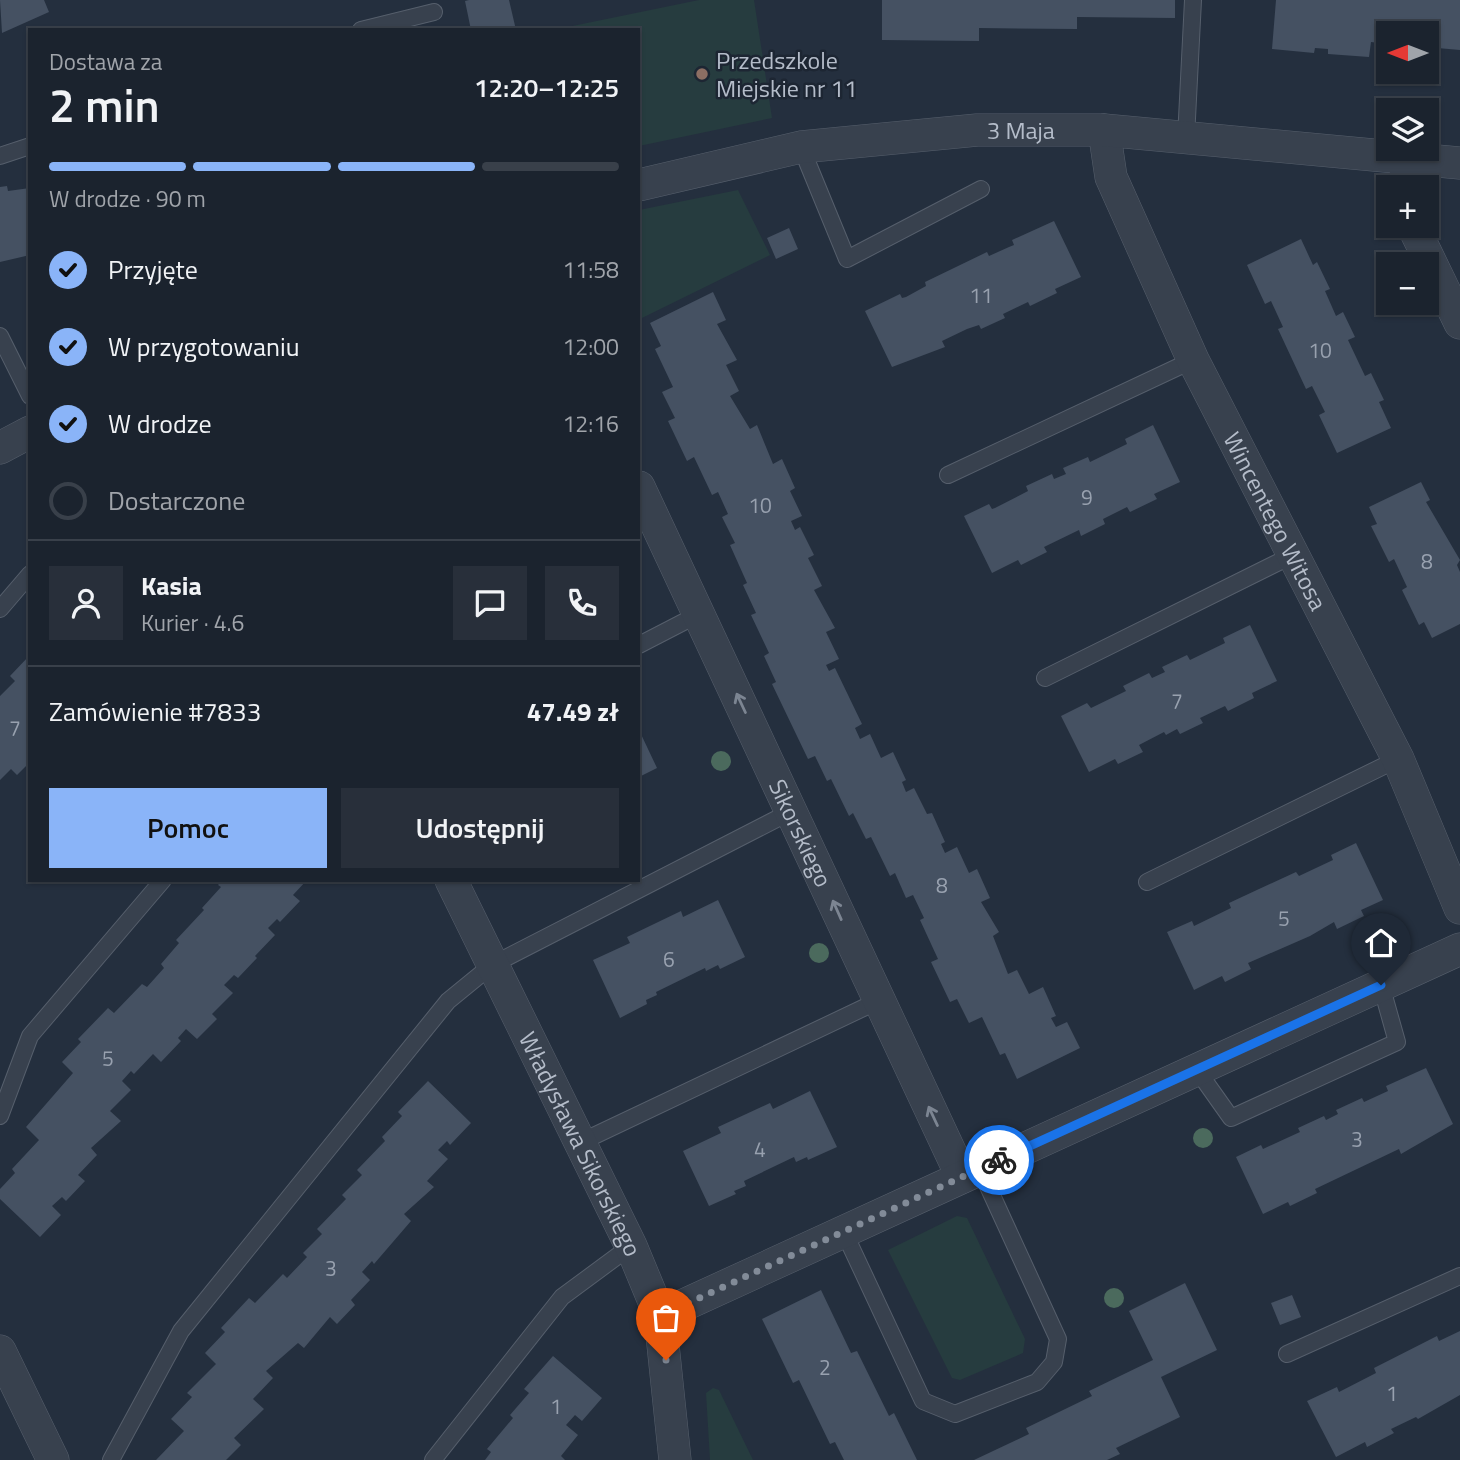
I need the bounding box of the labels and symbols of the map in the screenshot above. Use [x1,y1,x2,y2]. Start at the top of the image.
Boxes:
north arrow [1376,21,1438,84]
place label: Przedszkole Miejskie nr 11 [716,42,857,106]
marker: Przedszkole Miejskie nr 11 [694,66,710,82]
street label: 3 Maja [987,112,1055,148]
house number: 11 [969,279,993,311]
house number: 10 [1308,334,1332,366]
street label: Wincentego Witosa [1215,425,1337,617]
house number: 9 [1081,481,1093,513]
house number: 10 [748,489,772,521]
house number: 8 [1421,545,1433,577]
house number: 7 [1171,685,1183,717]
one-way arrow [734,693,747,714]
house number: 7 [9,712,21,744]
street label: Sikorskiego [760,773,842,893]
house number: 8 [936,869,948,901]
one-way arrow [830,899,843,921]
house number: 5 [1278,902,1290,934]
pin [1351,913,1411,985]
house number: 6 [663,943,675,975]
street label: Władysława Sikorskiego [510,1025,651,1262]
house number: 5 [102,1042,114,1074]
one-way arrow [925,1106,939,1127]
house number: 3 [1351,1123,1363,1155]
courier [964,1125,1034,1195]
house number: 4 [754,1133,766,1165]
house number: 3 [325,1252,337,1284]
pin [636,1288,696,1360]
house number: 2 [819,1351,831,1383]
house number: 1 [1386,1377,1398,1409]
house number: 1 [550,1390,562,1422]

